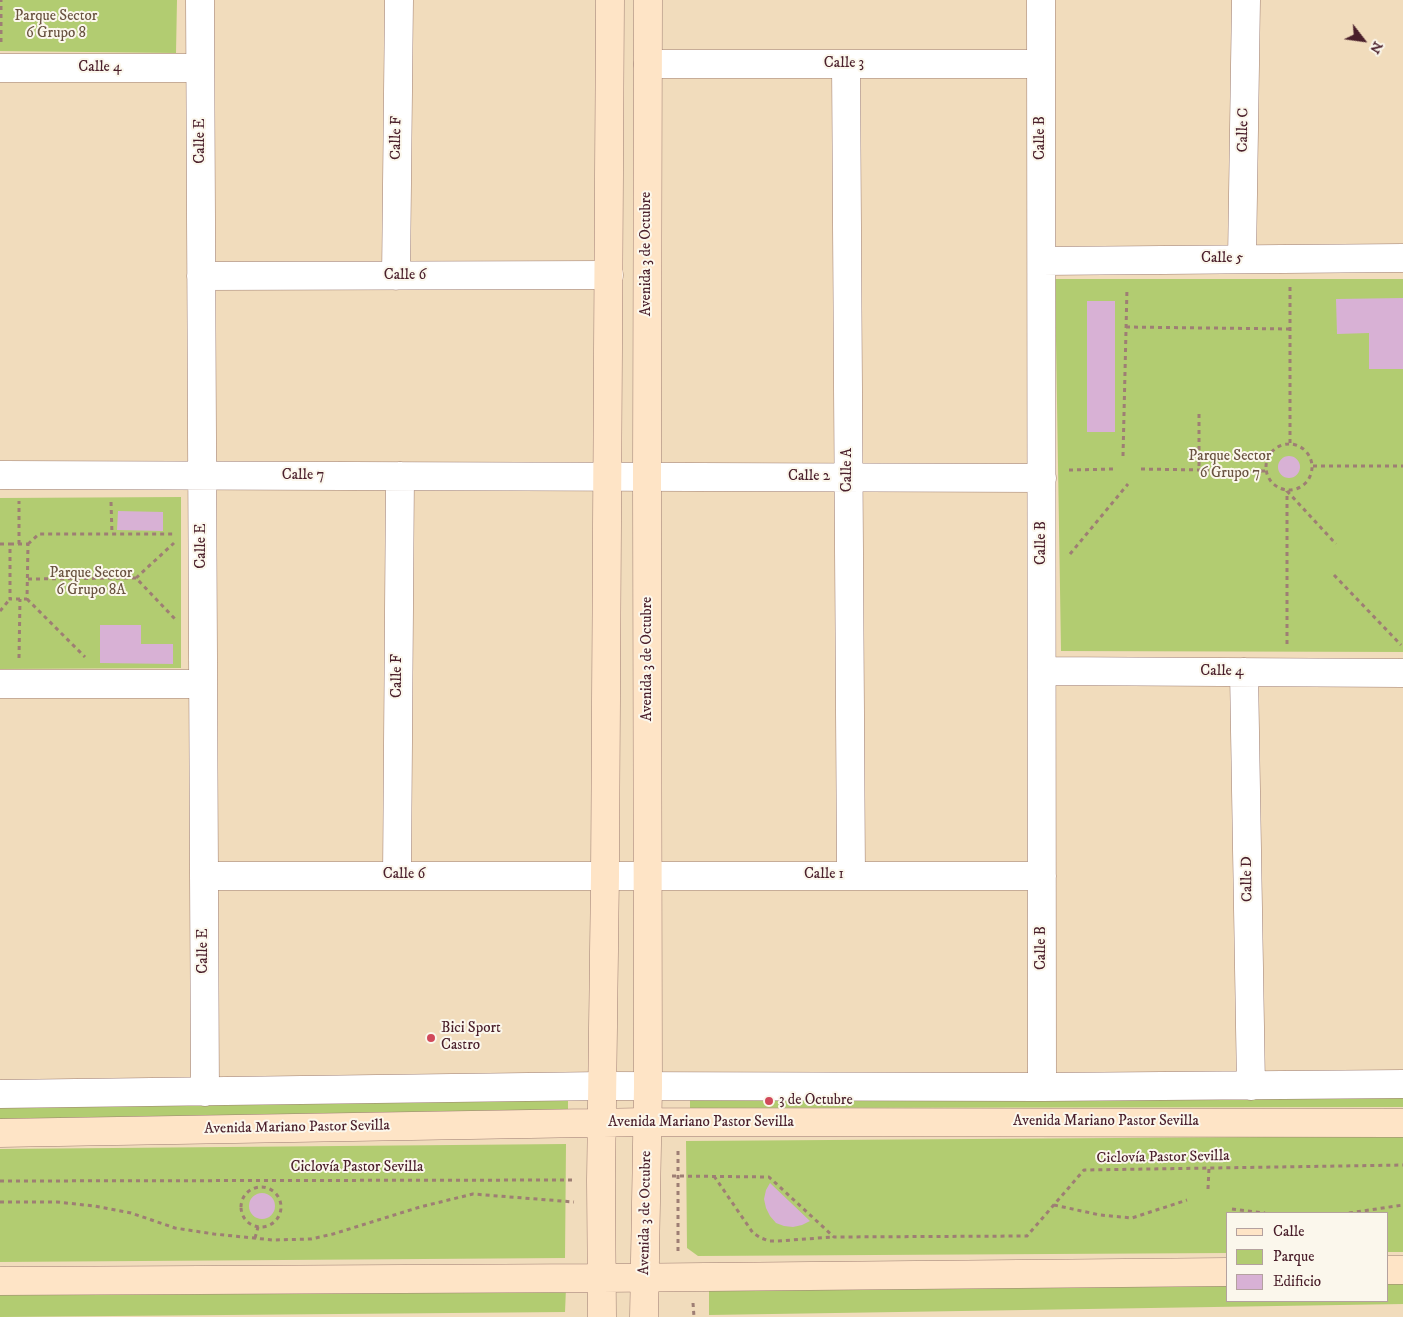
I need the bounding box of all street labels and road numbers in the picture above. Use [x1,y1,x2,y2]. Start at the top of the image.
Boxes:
street label: Calle 3 [824,55,864,73]
street label: Calle 4 [78,59,122,77]
street label: Calle C [1235,107,1253,153]
street label: Calle F [388,116,406,160]
street label: Calle B [1032,116,1050,160]
street label: Calle E [192,118,210,164]
street label: Avenida 3 de Octubre [638,192,656,316]
street label: Calle 5 [1201,250,1243,268]
street label: Calle 6 [384,267,426,285]
street label: Calle A [839,448,857,492]
street label: Calle 7 [282,467,324,485]
street label: Calle 2 [788,468,830,486]
street label: Calle B [1033,521,1051,565]
street label: Calle E [193,523,211,569]
street label: Avenida 3 de Octubre [639,597,657,721]
street label: Calle F [389,654,407,698]
street label: Calle 4 [1200,663,1244,681]
street label: Calle D [1239,856,1257,902]
street label: Calle 6 [383,866,425,884]
street label: Calle 1 [804,866,844,884]
street label: Calle B [1033,926,1051,970]
street label: Calle E [195,928,213,974]
street label: Avenida Mariano Pastor Sevilla [1013,1113,1199,1131]
street label: Avenida Mariano Pastor Sevilla [608,1114,794,1132]
street label: Avenida Mariano Pastor Sevilla [204,1117,390,1139]
street label: Ciclovía Pastor Sevilla [1096,1148,1230,1168]
street label: Avenida 3 de Octubre [636,1151,656,1275]
street label: Ciclovía Pastor Sevilla [291,1159,423,1177]

